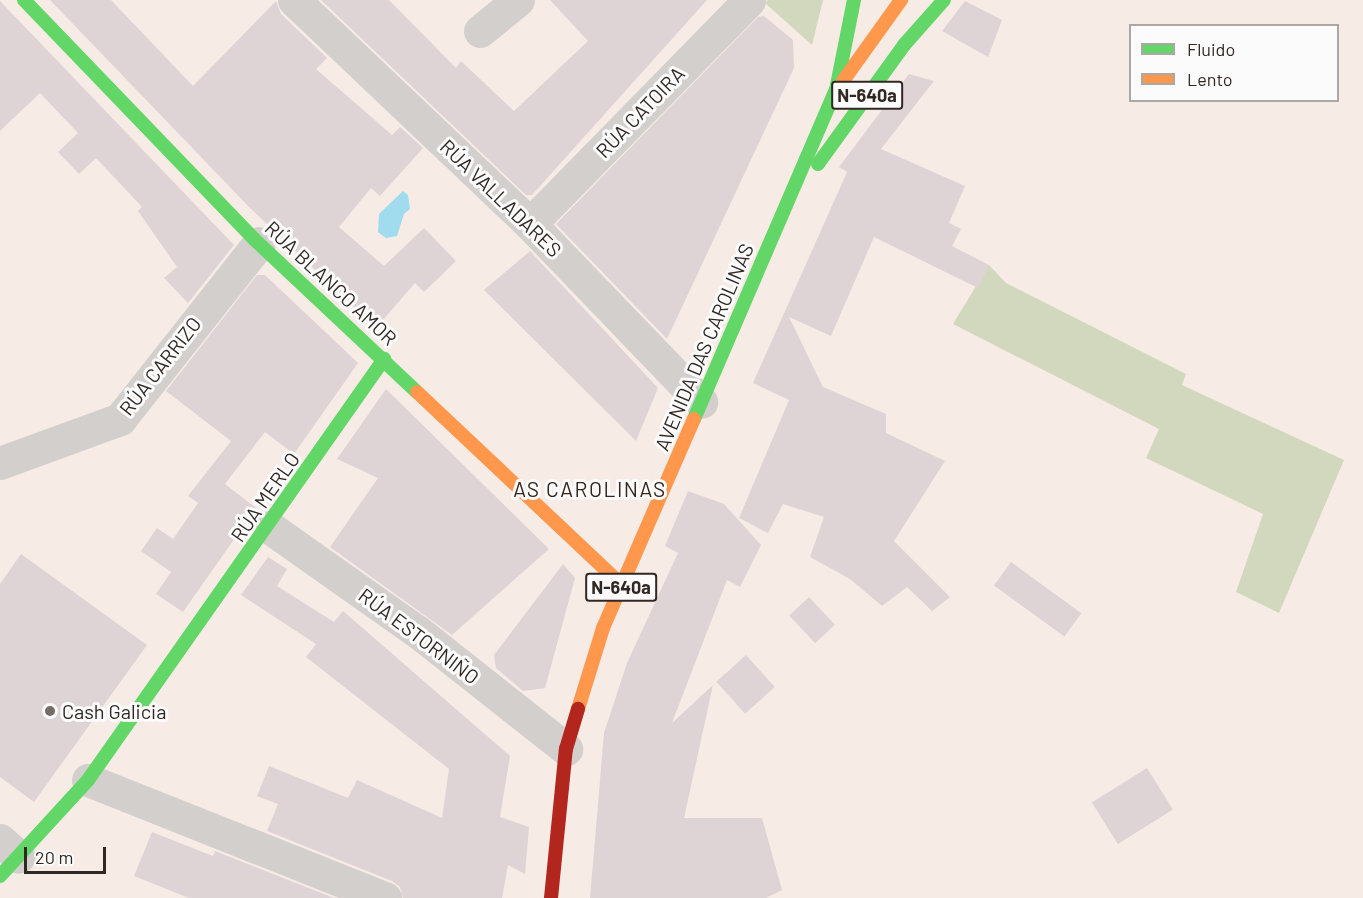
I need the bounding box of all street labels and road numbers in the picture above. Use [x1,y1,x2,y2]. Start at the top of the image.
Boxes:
street label: RÚA CATOIRA [591,61,689,163]
road number: N-640a [831,80,903,110]
street label: RÚA VALLADARES [435,134,567,262]
street label: RÚA BLANCO AMOR [260,216,402,350]
street label: AVENIDA DAS CAROLINAS [649,240,759,454]
street label: RÚA CARRIZO [114,312,206,420]
street label: RÚA MERLO [225,448,305,546]
road number: N-640a [585,572,657,602]
street label: RÚA ESTORNIÑO [354,583,484,689]

